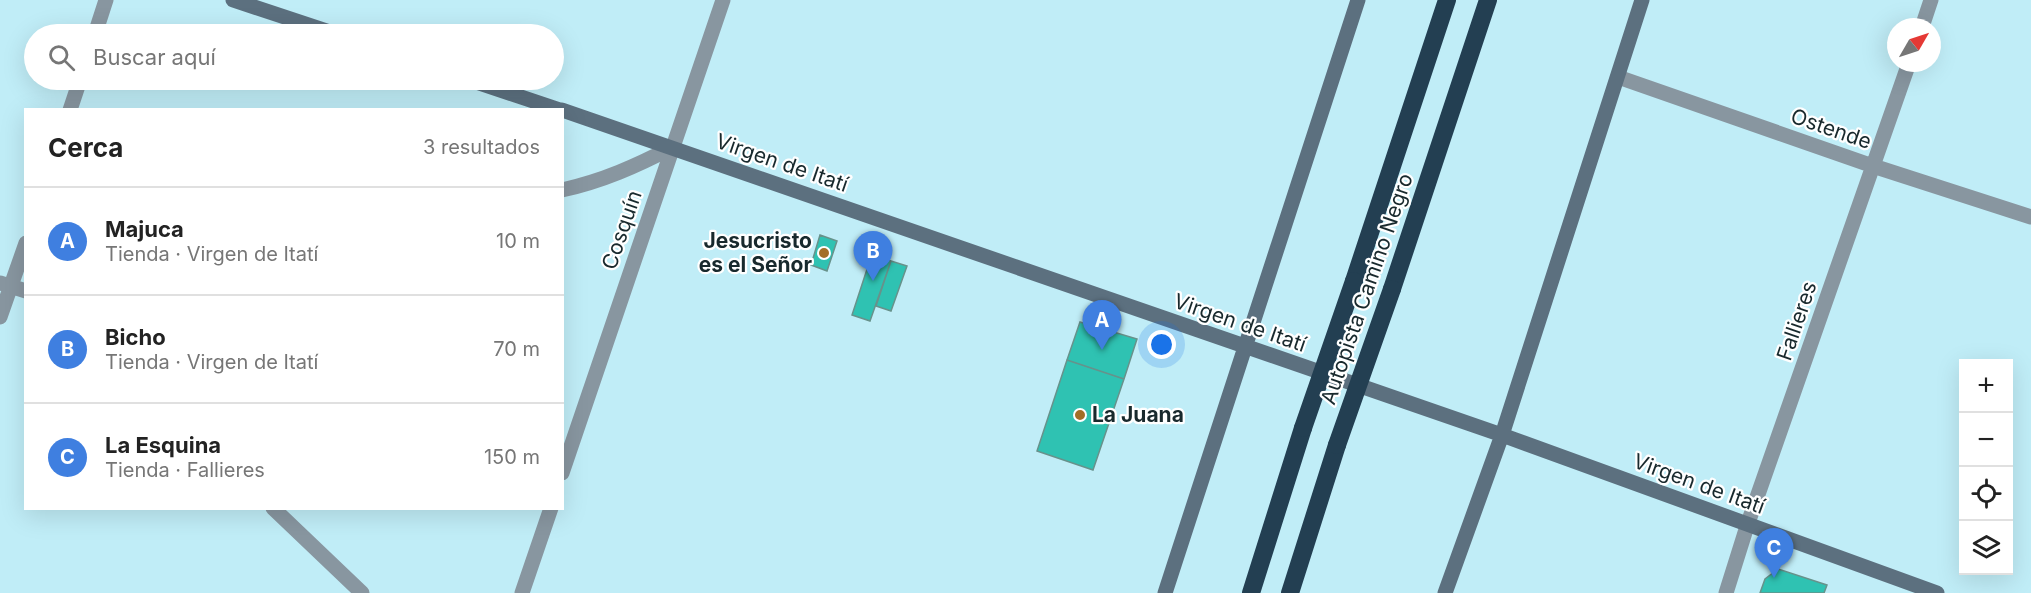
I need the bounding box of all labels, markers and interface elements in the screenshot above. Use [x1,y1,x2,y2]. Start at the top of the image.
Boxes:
north arrow [1887,18,1941,72]
search box [24,24,564,90]
icon: search [45,41,78,74]
text: Buscar aquí [93,44,216,70]
street label: Ostende [1788,103,1875,154]
street label: Virgen de Itatí [713,128,852,197]
text: Cerca [48,132,123,163]
text: 3 resultados [423,135,540,159]
street label: Autopista Camino Negro [1315,170,1418,408]
street label: Cosquín [596,187,647,273]
text: Majuca [105,216,184,242]
place label: Jesucristo es el Señor [699,228,812,277]
text: A [60,229,75,253]
text: 10 m [496,229,540,253]
pin: B [854,232,892,281]
text: Tienda · Virgen de Itatí [105,242,318,266]
marker: Jesucristo es el Señor [817,246,831,260]
street label: Fallieres [1771,278,1822,364]
street label: Virgen de Itatí [1171,288,1310,357]
pin: A [1082,300,1122,350]
text: Bicho [105,324,166,350]
your location [1147,330,1176,359]
text: B [61,337,74,361]
text: 70 m [493,337,540,361]
text: Tienda · Virgen de Itatí [105,350,318,374]
map controls [1959,359,2013,575]
button: + [1959,359,2013,413]
place label: La Juana [1092,402,1184,427]
marker: La Juana [1073,408,1087,422]
button: − [1959,413,2013,467]
text: La Esquina [105,432,221,458]
text: C [60,445,75,469]
text: 150 m [484,445,540,469]
street label: Virgen de Itatí [1630,448,1769,519]
text: Tienda · Fallieres [105,458,265,482]
button: locate [1959,467,2013,521]
button: layers [1959,521,2013,575]
pin: C [1754,528,1794,578]

